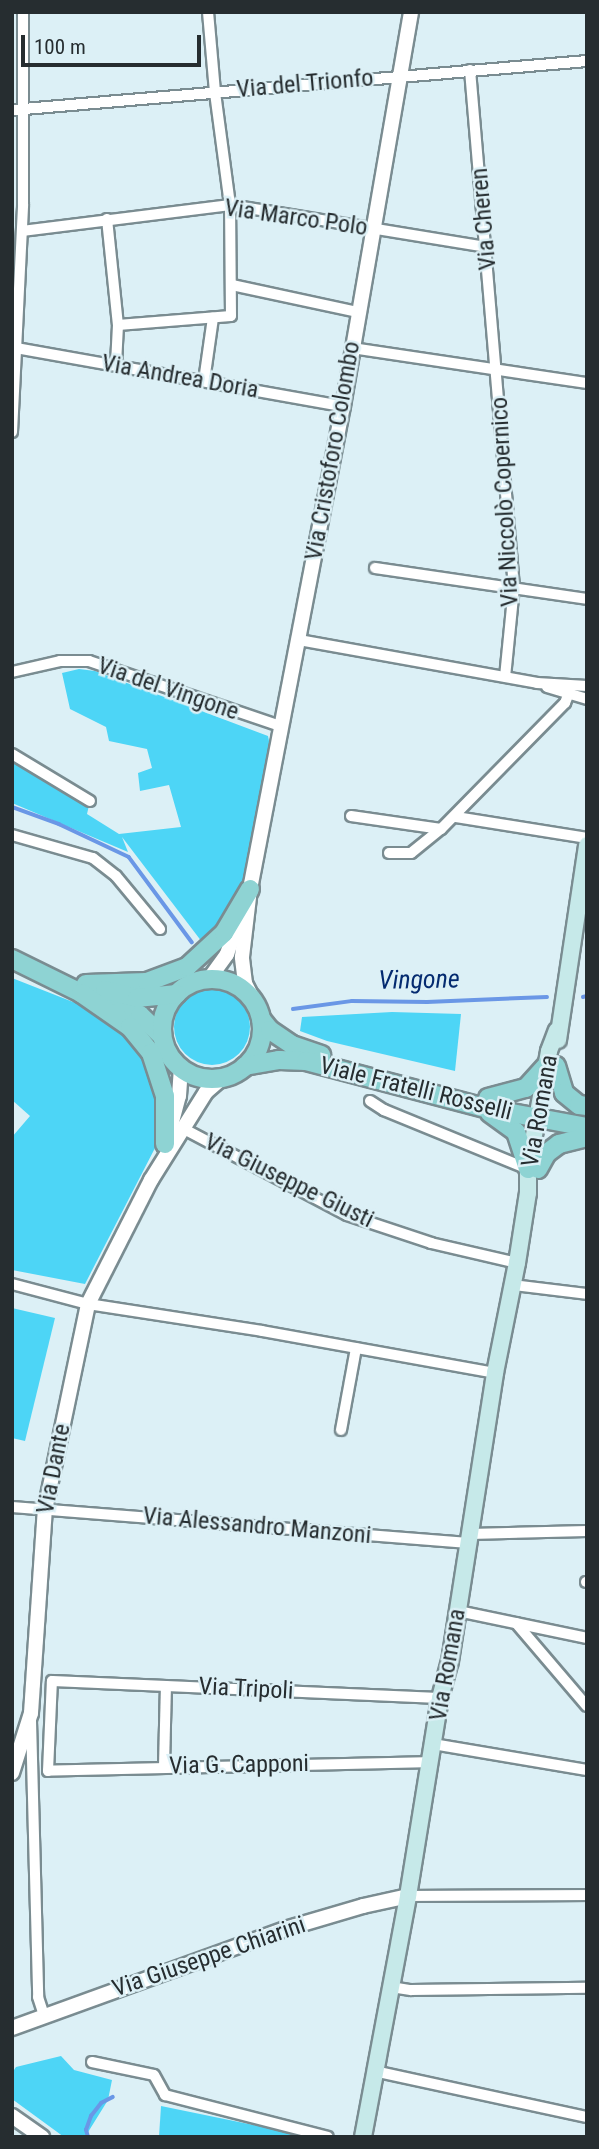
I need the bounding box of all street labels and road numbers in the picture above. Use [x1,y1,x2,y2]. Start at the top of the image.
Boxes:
street label: Via del Trionfo [235,64,375,104]
street label: Via Cheren [465,167,503,271]
street label: Via Marco Polo [223,194,369,242]
street label: Via Cristoforo Colombo [300,339,366,563]
street label: Via Andrea Doria [99,349,261,405]
street label: Via Niccolò Copernico [485,396,525,608]
street label: Via del Vingone [94,651,242,727]
street label: Viale Fratelli Rosselli [317,1051,515,1127]
street label: Via Romana [516,1053,564,1169]
street label: Via Giuseppe Giusti [200,1128,378,1234]
street label: Via Dante [31,1422,77,1516]
street label: Via Alessandro Manzoni [142,1502,372,1550]
street label: Via Romana [424,1607,472,1723]
street label: Via Tripoli [198,1672,294,1706]
street label: Via G. Capponi [169,1749,309,1781]
street label: Via Giuseppe Chiarini [109,1910,309,2004]

